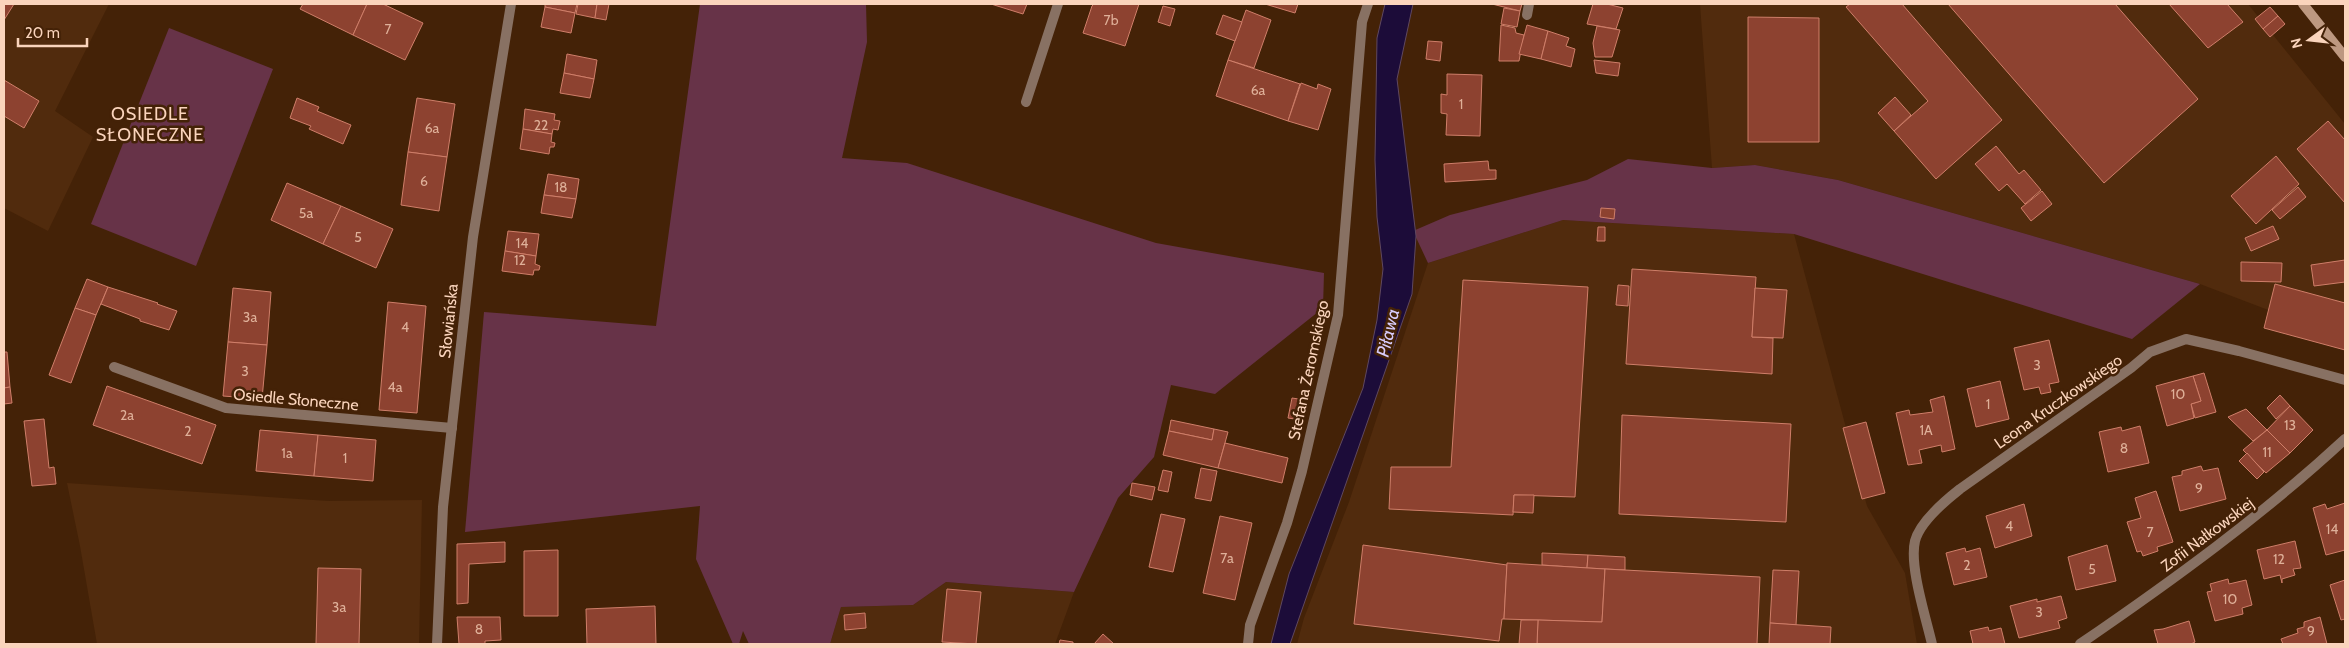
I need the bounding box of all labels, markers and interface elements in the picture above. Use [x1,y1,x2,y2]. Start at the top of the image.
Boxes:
house number: 7b [1104,11,1119,29]
scale bar [18,15,86,47]
north arrow [2284,15,2334,65]
house number: 7 [384,20,392,38]
text: 20 m [25,24,60,42]
text: N [2286,36,2306,50]
house number: 6a [1251,81,1266,99]
house number: 1 [1459,95,1463,113]
district label: OSIEDLE SŁONECZNE [96,103,204,146]
house number: 22 [534,116,548,134]
house number: 6a [425,119,440,137]
house number: 6 [420,172,428,190]
house number: 18 [554,178,568,196]
house number: 5a [299,204,313,222]
house number: 5 [354,228,362,246]
house number: 14 [516,234,528,252]
house number: 12 [514,251,526,269]
street label: Słowiańska [435,283,462,359]
street label: Stefana Żeromskiego [1284,298,1333,442]
water label: Piława [1372,307,1404,359]
house number: 3a [243,308,257,326]
house number: 4 [401,318,409,336]
street label: Leona Kruczkowskiego [1991,350,2126,453]
house number: 3 [2033,356,2041,374]
house number: 3 [241,362,249,380]
house number: 4a [388,378,403,396]
street label: Osiedle Słoneczne [232,385,359,414]
house number: 10 [2171,385,2185,403]
house number: 1 [1986,395,1990,413]
house number: 2a [120,406,134,424]
house number: 13 [2284,416,2296,434]
house number: 1A [1919,421,1933,439]
house number: 2 [184,422,192,440]
house number: 8 [2120,439,2128,457]
house number: 11 [2262,443,2272,461]
house number: 1a [281,444,293,462]
house number: 1 [343,449,347,467]
house number: 9 [2195,479,2203,497]
street label: Zofii Nałkowskiej [2157,493,2257,575]
house number: 4 [2005,517,2013,535]
house number: 14 [2326,520,2338,538]
house number: 7 [2146,523,2154,541]
house number: 7a [1220,549,1234,567]
house number: 12 [2273,550,2285,568]
house number: 2 [1963,556,1971,574]
house number: 5 [2088,560,2096,578]
house number: 10 [2223,590,2237,608]
house number: 3a [332,598,346,616]
house number: 3 [2035,603,2043,621]
house number: 8 [475,620,483,638]
house number: 9 [2307,622,2315,640]

